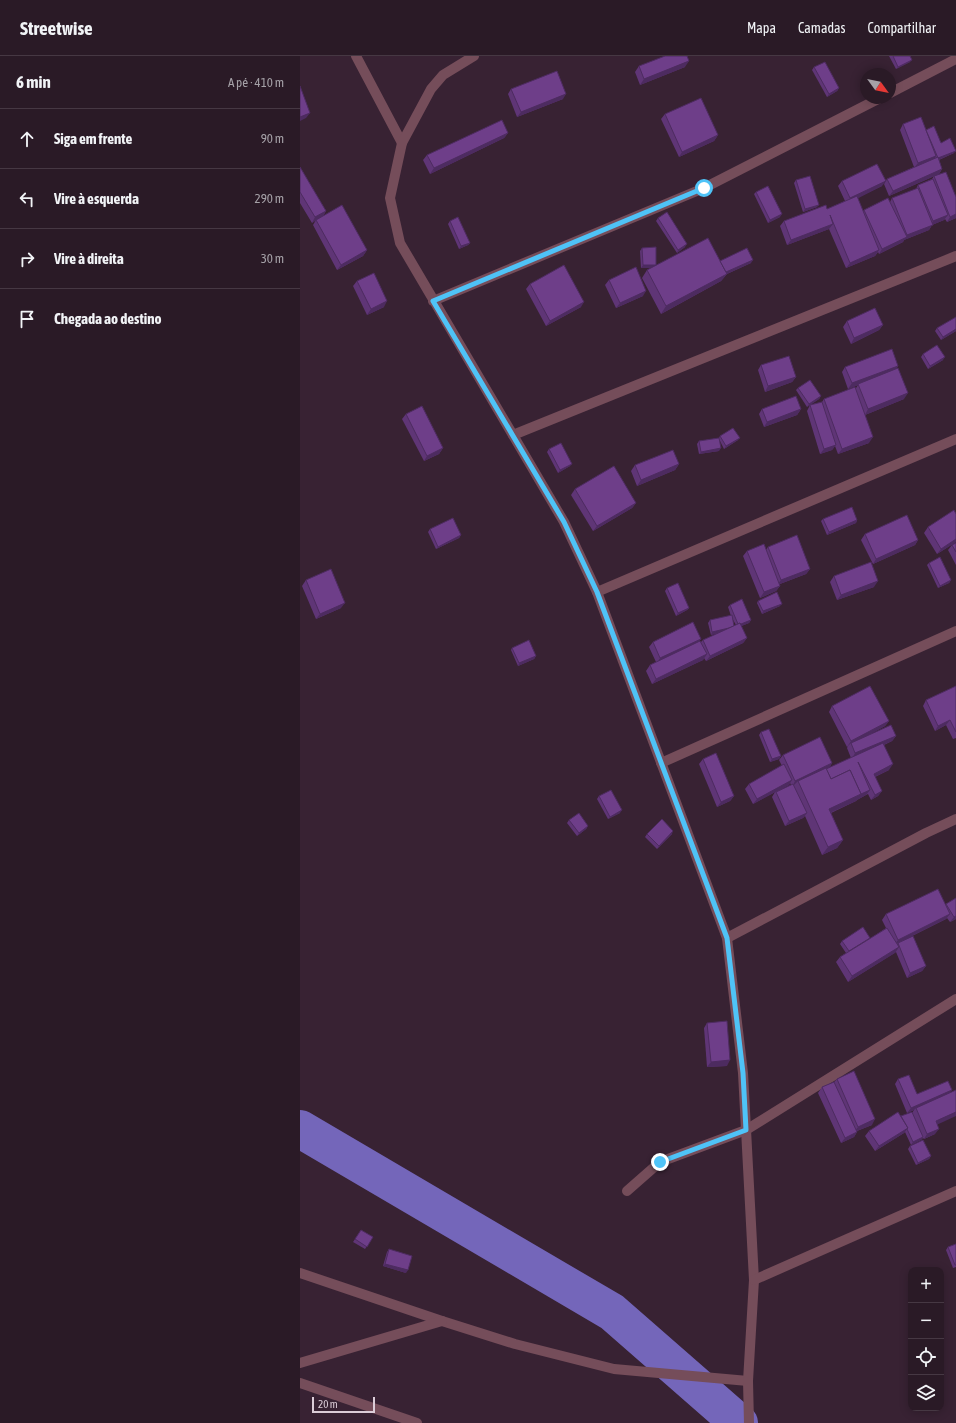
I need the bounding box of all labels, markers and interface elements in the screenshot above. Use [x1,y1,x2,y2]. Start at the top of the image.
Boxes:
text: Streetwise [20,17,93,39]
text: Mapa [747,20,776,36]
text: Camadas [798,20,846,36]
text: Compartilhar [868,20,936,36]
north arrow [860,68,896,104]
text: 6 min [16,72,51,92]
text: A pé · 410 m [228,75,284,90]
icon: ahead [16,128,38,150]
text: Siga em frente [54,130,132,147]
text: 90 m [261,131,284,146]
route start [695,179,713,197]
icon: left [16,188,38,210]
text: Vire à esquerda [54,190,139,207]
text: 290 m [255,191,284,206]
icon: right [16,248,38,270]
text: Vire à direita [54,250,124,267]
text: 30 m [261,251,284,266]
icon: arrive [16,308,38,330]
text: Chegada ao destino [54,310,162,327]
route end [651,1153,669,1171]
map controls [908,1267,944,1411]
button: + [908,1267,944,1303]
button: − [908,1303,944,1339]
button: locate [908,1339,944,1375]
button: layers [908,1375,944,1411]
scale bar [312,1395,375,1414]
text: 20 m [318,1398,338,1410]

